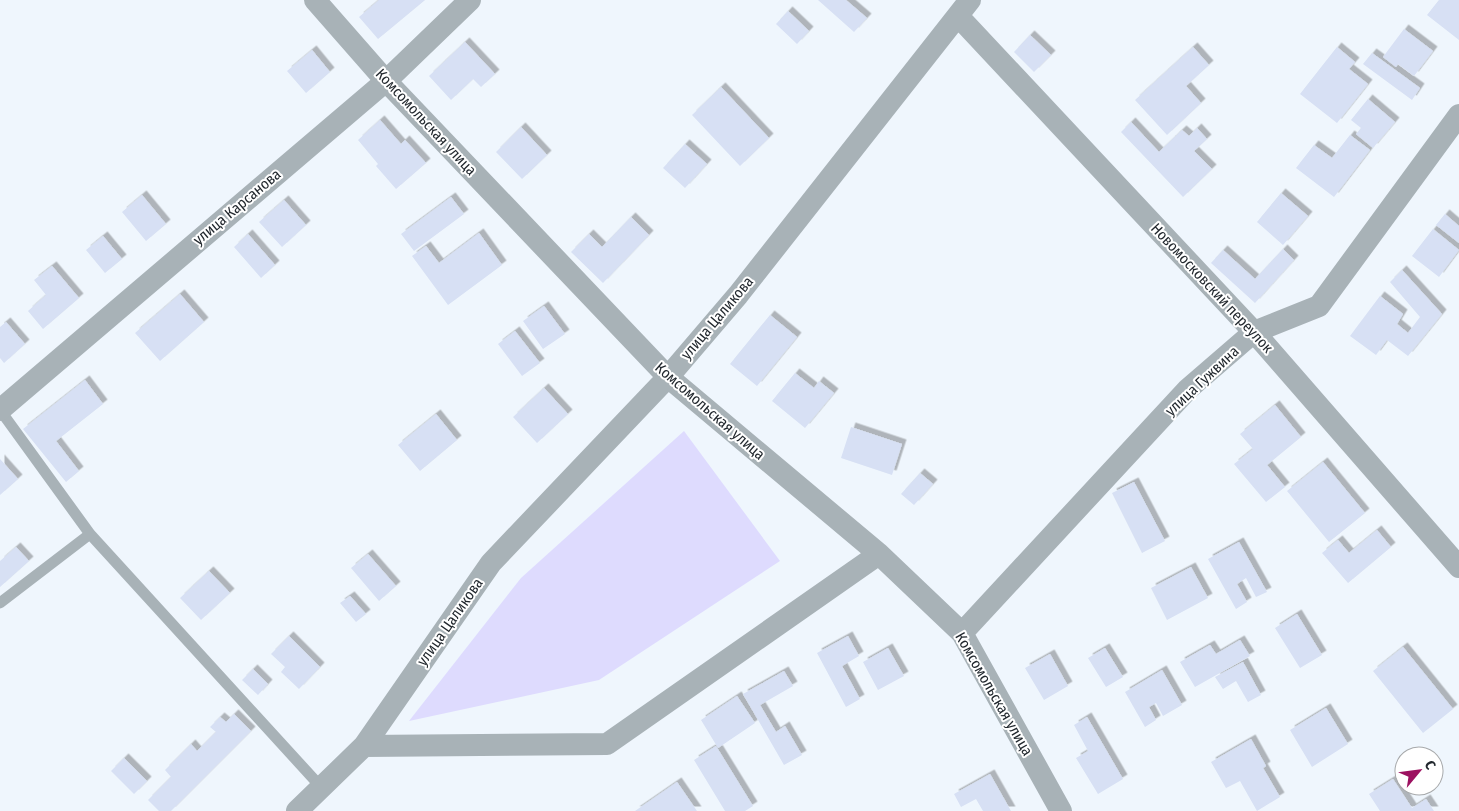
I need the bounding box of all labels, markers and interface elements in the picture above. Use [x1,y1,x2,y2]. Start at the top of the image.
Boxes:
street label: Комсомольская улица [372,65,480,179]
street label: улица Карсанова [190,165,284,249]
street label: Новомосковский переулок [1147,219,1277,357]
street label: улица Цаликова [677,273,757,363]
street label: улица Гужвина [1161,342,1243,420]
street label: Комсомольская улица [651,358,769,464]
street label: улица Цаликова [413,575,487,669]
street label: Комсомольская улица [951,629,1037,759]
north arrow [1394,746,1444,796]
text: С [1421,758,1439,773]

